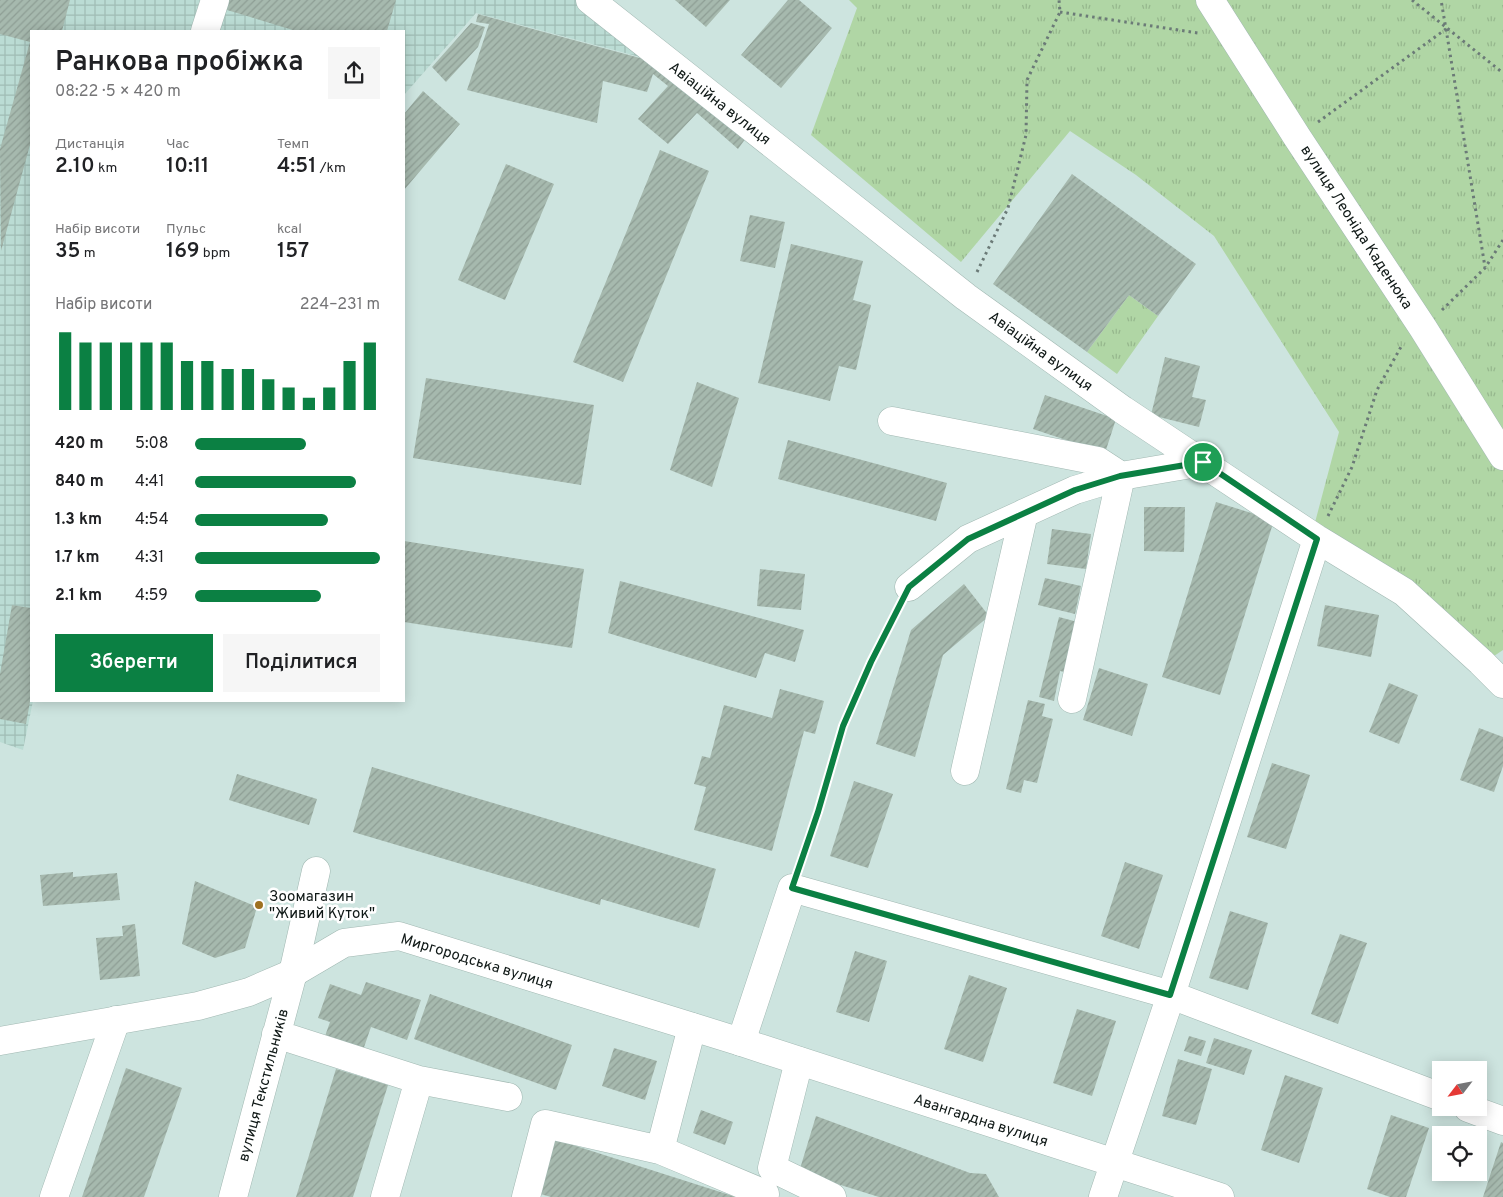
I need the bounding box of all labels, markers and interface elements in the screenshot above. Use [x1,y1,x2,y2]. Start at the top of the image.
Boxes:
text: Ранкова пробіжка [55,45,304,81]
button: share [328,47,380,99]
street label: Авіаційна вулиця [664,58,774,150]
text: 08:22 · 5 × 420 m [55,82,181,102]
text: Дистанція [55,136,125,153]
text: Час [166,136,190,153]
text: Темп [277,136,309,153]
street label: вулиця Леоніда Каденюка [1296,142,1416,313]
text: 2.10 [55,153,95,180]
text: 10:11 [166,153,209,180]
text: 4:51 [277,153,316,180]
text: km [95,160,117,177]
text: /km [316,160,346,177]
text: Набір висоти [55,221,140,238]
text: Пульс [166,221,206,238]
text: kcal [277,221,302,238]
text: 35 [55,238,81,265]
text: 169 [166,238,200,265]
text: 157 [277,238,309,265]
text: m [81,245,96,262]
text: bpm [200,245,230,262]
text: Набір висоти [55,295,152,315]
text: 224–231 m [300,295,380,315]
street label: Авіаційна вулиця [984,308,1096,396]
text: 420 m [55,434,104,454]
text: 5:08 [135,434,169,454]
pin [1182,441,1224,483]
icon: arrive [1189,448,1217,476]
text: 840 m [55,472,104,492]
text: 4:41 [135,472,164,492]
text: 1.3 km [55,510,102,530]
text: 4:54 [135,510,169,530]
text: 1.7 km [55,548,100,568]
text: 4:31 [135,548,164,568]
text: 2.1 km [55,586,102,606]
text: 4:59 [135,586,168,606]
button: Зберегти [55,634,213,692]
button: Поділитися [223,634,380,692]
place label: Зоомагазин "Живий Куток" [269,888,375,924]
marker: Зоомагазин "Живий Куток" [253,899,265,911]
street label: Миргородська вулиця [398,930,555,995]
street label: вулиця Текстильників [235,1007,294,1164]
north arrow [1432,1061,1488,1116]
map controls [1432,1061,1487,1181]
street label: Авангардна вулиця [911,1091,1050,1152]
button: locate [1432,1126,1487,1181]

